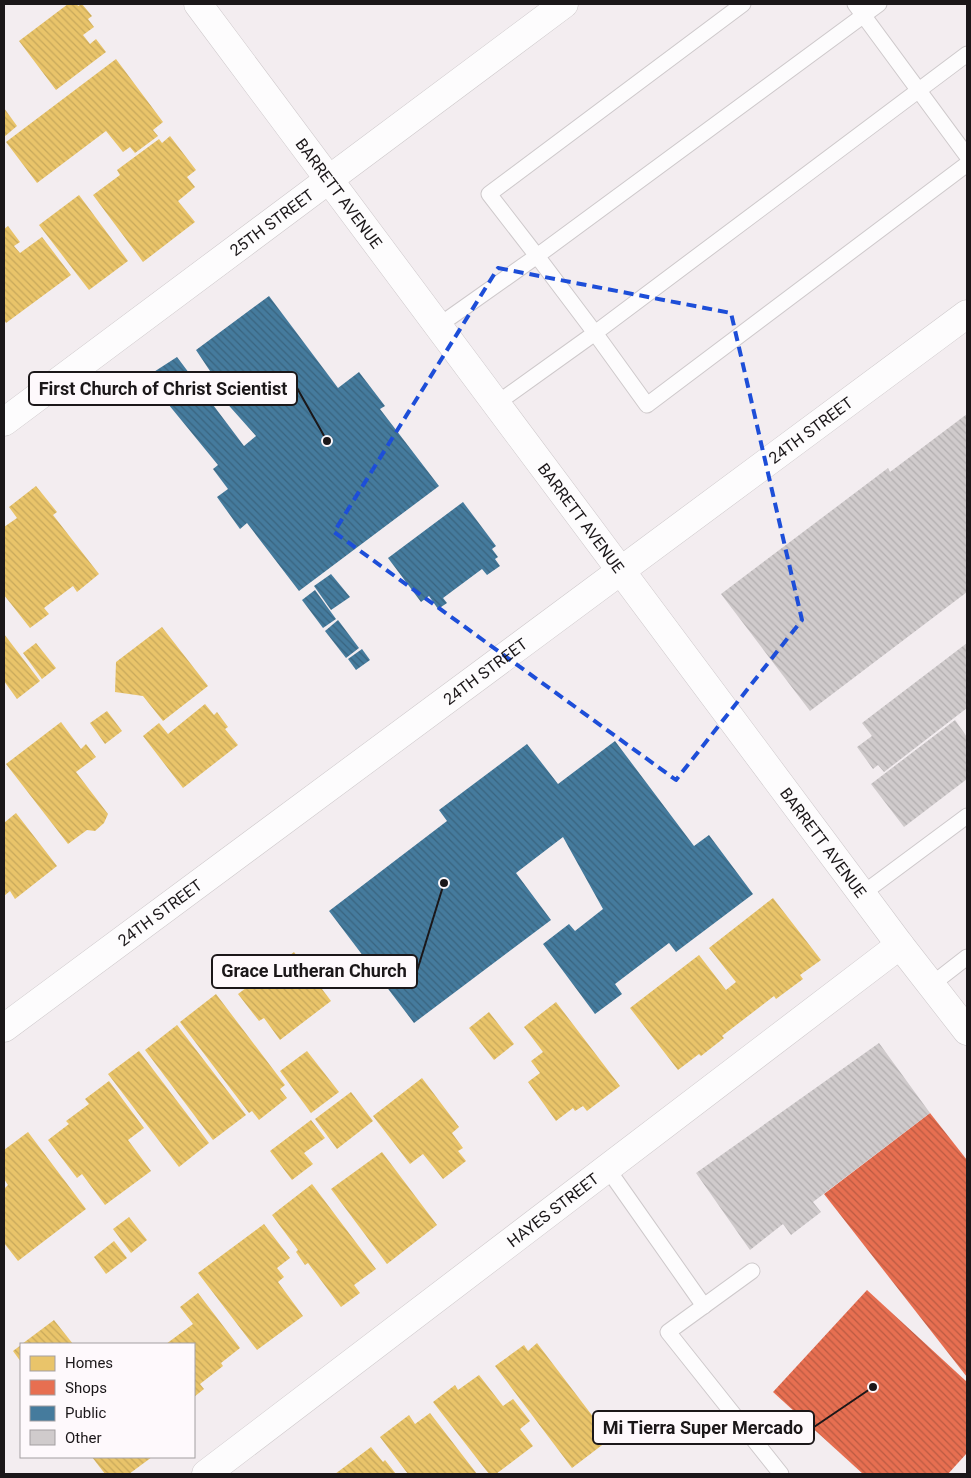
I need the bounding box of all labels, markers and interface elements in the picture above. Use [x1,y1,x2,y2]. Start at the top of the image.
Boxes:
street label: BARRETT AVENUE [292,135,386,252]
street label: 25TH STREET [226,185,318,260]
callout: First Church of Christ Scientist [29,372,297,405]
text: First Church of Christ Scientist [39,378,287,399]
street label: 24TH STREET [765,393,857,468]
street label: BARRETT AVENUE [534,459,628,577]
street label: 24TH STREET [440,634,532,709]
street label: BARRETT AVENUE [776,784,870,901]
street label: 24TH STREET [114,875,206,950]
callout: Grace Lutheran Church [212,955,417,988]
text: Grace Lutheran Church [221,960,407,981]
street label: HAYES STREET [503,1169,603,1251]
legend [20,1343,195,1458]
text: Homes [65,1354,113,1372]
text: Shops [65,1379,107,1397]
text: Public [65,1404,106,1422]
callout: Mi Tierra Super Mercado [593,1411,814,1444]
text: Mi Tierra Super Mercado [603,1417,803,1438]
text: Other [65,1429,102,1447]

